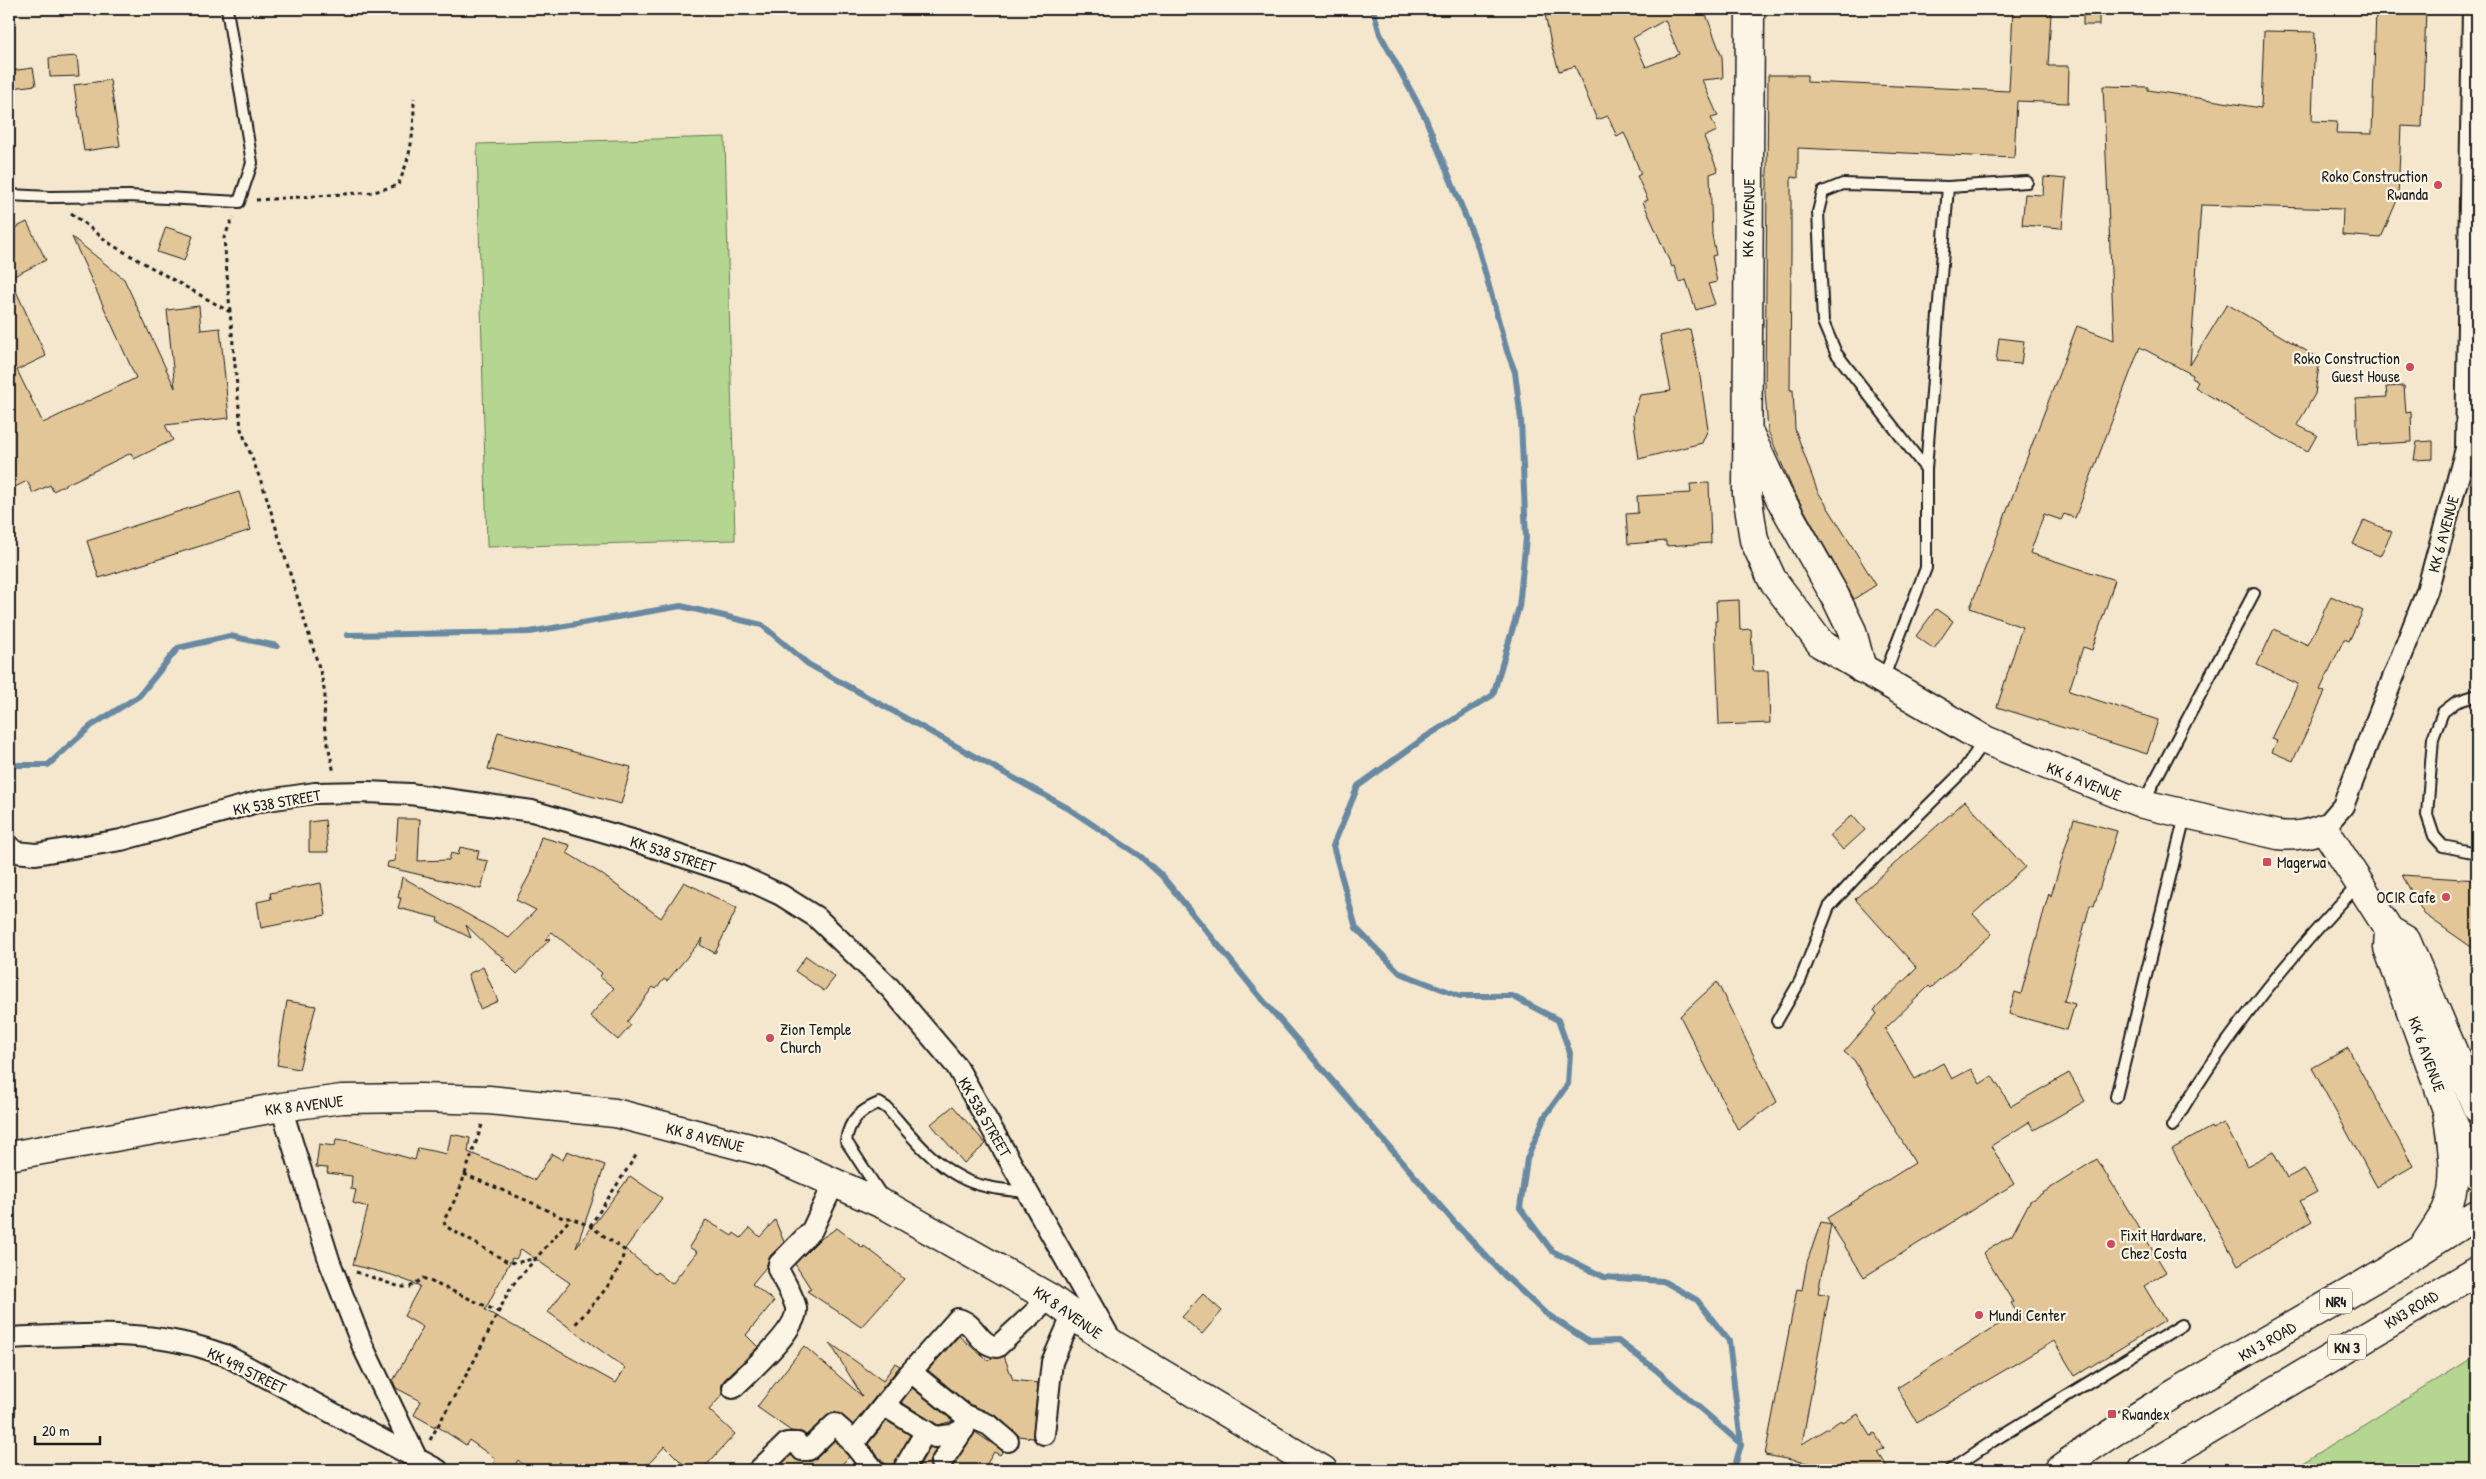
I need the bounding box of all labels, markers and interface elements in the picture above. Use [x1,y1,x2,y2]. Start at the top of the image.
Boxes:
place label: Roko Construction Rwanda [2322,165,2428,205]
street label: KK 6 AVENUE [1736,178,1760,258]
marker: Roko Construction Rwanda [2432,179,2444,191]
place label: Roko Construction Guest House [2294,347,2401,387]
marker: Roko Construction Guest House [2404,361,2416,373]
street label: KK 6 AVENUE [2422,493,2464,575]
street label: KK 6 AVENUE [2043,756,2125,806]
street label: KK 538 STREET [231,783,323,821]
street label: KK 538 STREET [627,830,719,878]
place label: Magerwa [2277,851,2326,873]
marker: Magerwa [2261,856,2273,868]
place label: OCIR Cafe [2376,886,2437,908]
marker: OCIR Cafe [2440,891,2452,903]
street label: KK 6 AVENUE [2403,1013,2451,1095]
place label: Zion Temple Church [780,1018,852,1058]
marker: Zion Temple Church [764,1032,776,1044]
street label: KK 538 STREET [953,1073,1017,1161]
street label: KK 8 AVENUE [263,1089,345,1121]
street label: KK 8 AVENUE [664,1117,746,1157]
place label: Fixit Hardware, Chez Costa [2120,1224,2206,1264]
marker: Fixit Hardware, Chez Costa [2105,1238,2117,1250]
street label: KK 8 AVENUE [1029,1280,1107,1344]
street label: KN3 ROAD [2380,1284,2442,1334]
road number: NR4 [2320,1288,2352,1314]
place label: Mundi Center [1989,1304,2066,1326]
marker: Mundi Center [1973,1309,1985,1321]
street label: KN 3 ROAD [2234,1316,2300,1366]
road number: KN 3 [2328,1334,2366,1360]
street label: KK 499 STREET [204,1341,291,1399]
place label: Rwandex [2122,1403,2170,1425]
marker: Rwandex [2106,1408,2118,1420]
scale bar [35,1414,100,1446]
text: 20 m [42,1420,69,1441]

